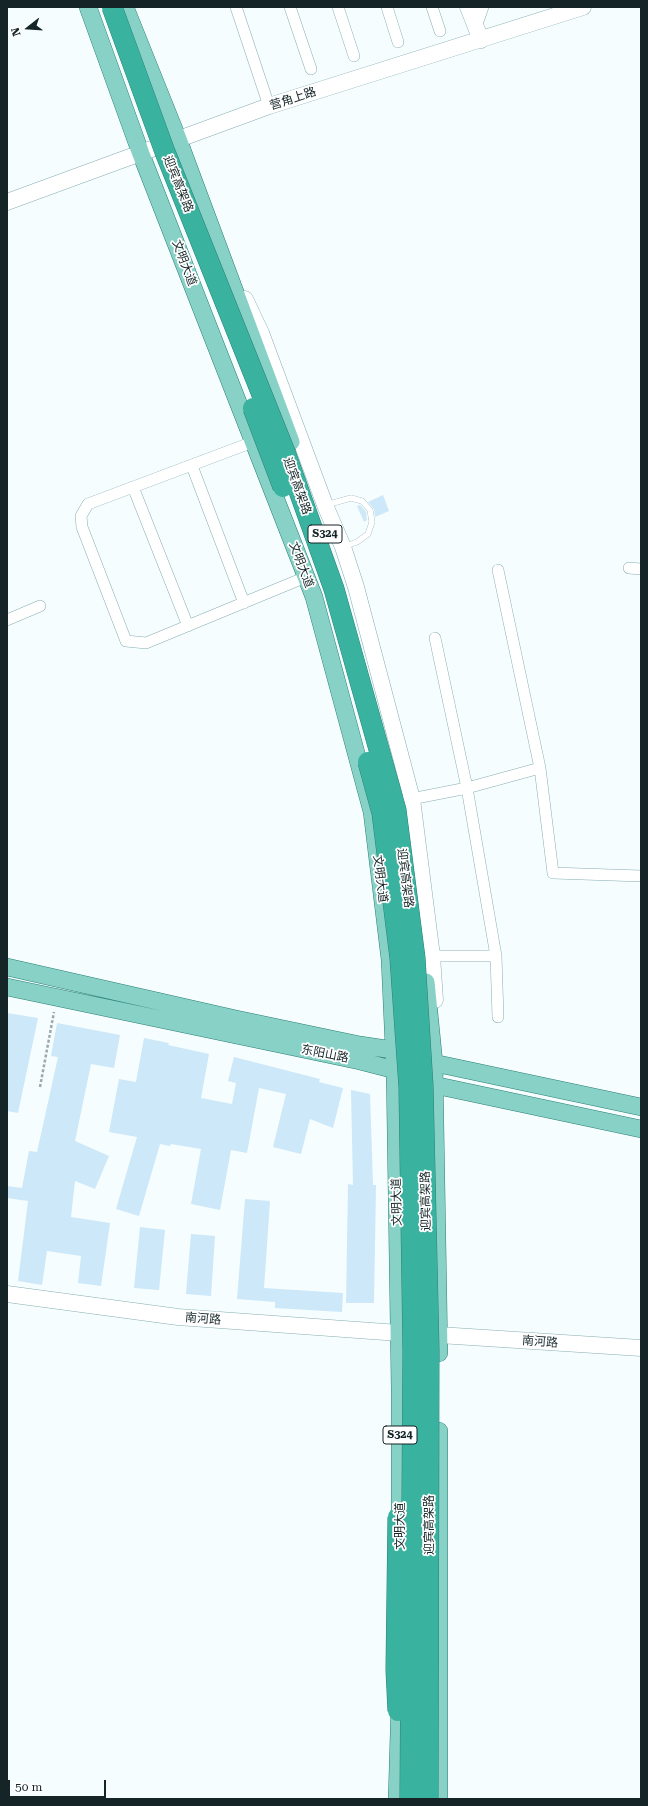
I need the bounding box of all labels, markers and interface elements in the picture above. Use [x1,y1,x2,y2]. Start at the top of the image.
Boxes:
north arrow [8,8,48,48]
text: N [9,26,24,38]
street label: 营角上路 [268,85,318,113]
street label: 迎宾高架路 [160,153,196,215]
street label: 文明大道 [169,238,199,288]
street label: 迎宾高架路 [280,455,314,517]
road number: S324 [308,525,342,543]
street label: 文明大道 [286,540,316,590]
street label: 迎宾高架路 [394,847,416,909]
street label: 文明大道 [370,854,390,904]
street label: 东阳山路 [300,1042,350,1066]
street label: 迎宾高架路 [418,1171,434,1231]
street label: 文明大道 [389,1178,405,1226]
street label: 南河路 [185,1311,221,1327]
street label: 南河路 [522,1334,558,1350]
road number: S324 [383,1426,417,1444]
street label: 迎宾高架路 [422,1495,436,1555]
street label: 文明大道 [393,1502,407,1550]
scale bar [10,1772,108,1798]
text: 50 m [15,1780,42,1794]

